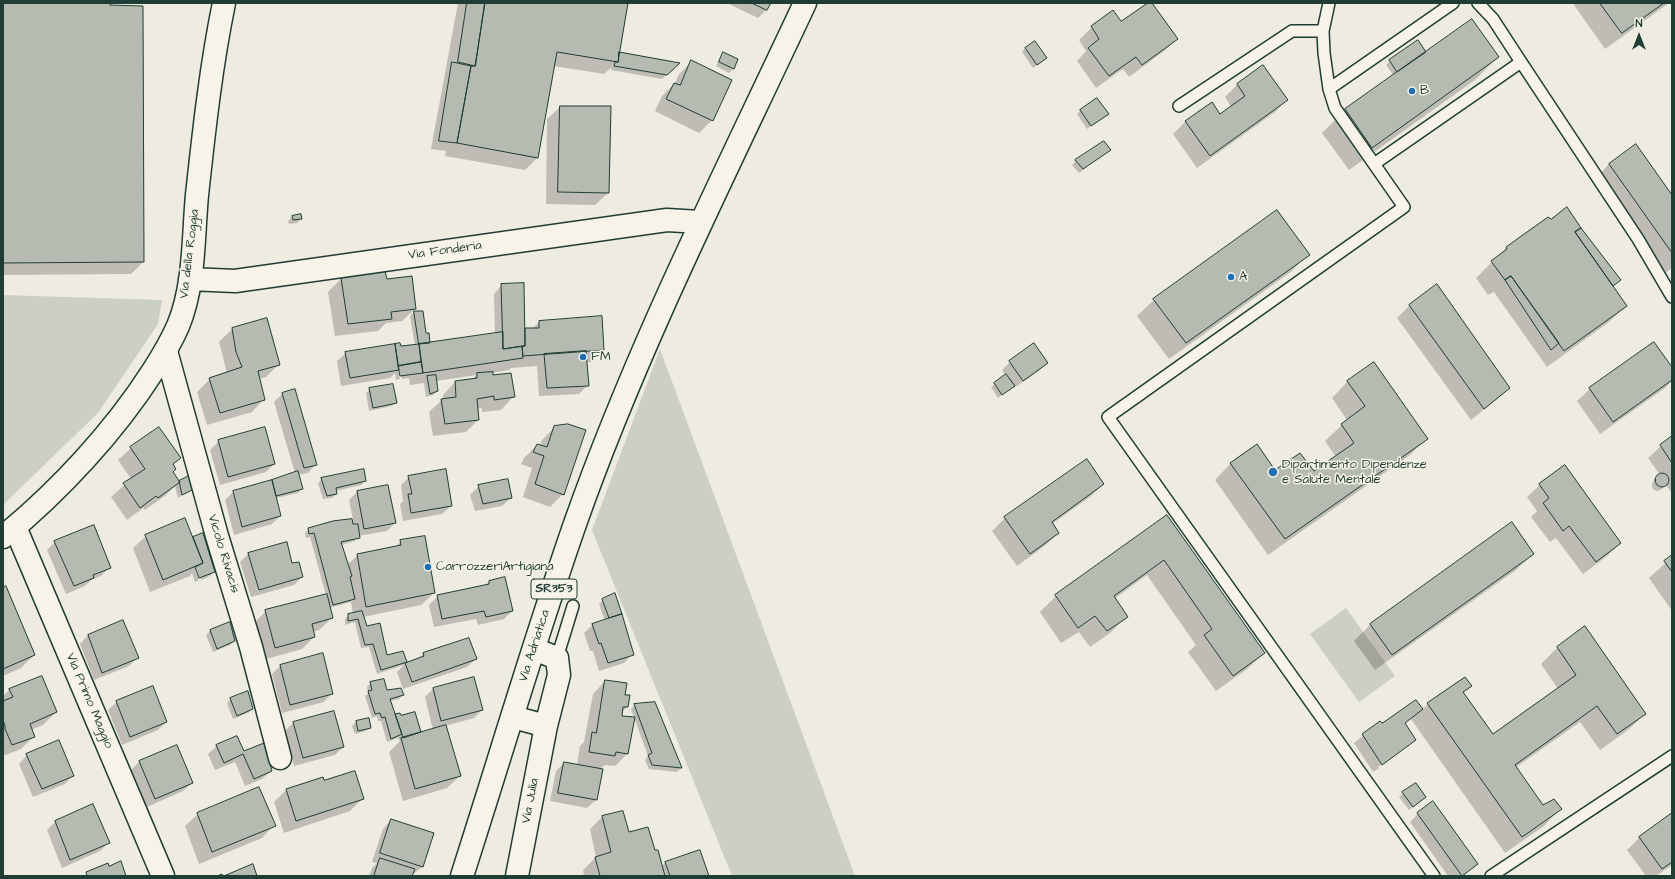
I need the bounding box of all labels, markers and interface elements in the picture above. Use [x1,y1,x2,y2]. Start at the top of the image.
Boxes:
north arrow [1619,16,1659,56]
text: N [1636,16,1642,31]
place label: B [1420,83,1429,99]
marker: B [1407,86,1417,96]
street label: Via della Roggia [177,208,203,300]
street label: Via Fonderia [407,238,483,264]
place label: A [1239,269,1247,285]
marker: A [1226,272,1236,282]
place label: FM [591,349,611,365]
marker: FM [578,352,588,362]
place label: Dipartimento Dipendenze e Salute Mentale [1282,457,1427,488]
marker: Dipartimento Dipendenze e Salute Mentale [1267,466,1279,478]
street label: Vicolo Rivacis [204,513,242,595]
place label: CarrozzeriArtigiana [436,559,554,575]
marker: CarrozzeriArtigiana [423,562,433,572]
road number: SR353 [531,579,577,599]
street label: Via Adriatica [516,608,554,684]
street label: Via Primo Maggio [62,651,116,751]
street label: Via Julia [519,777,543,825]

